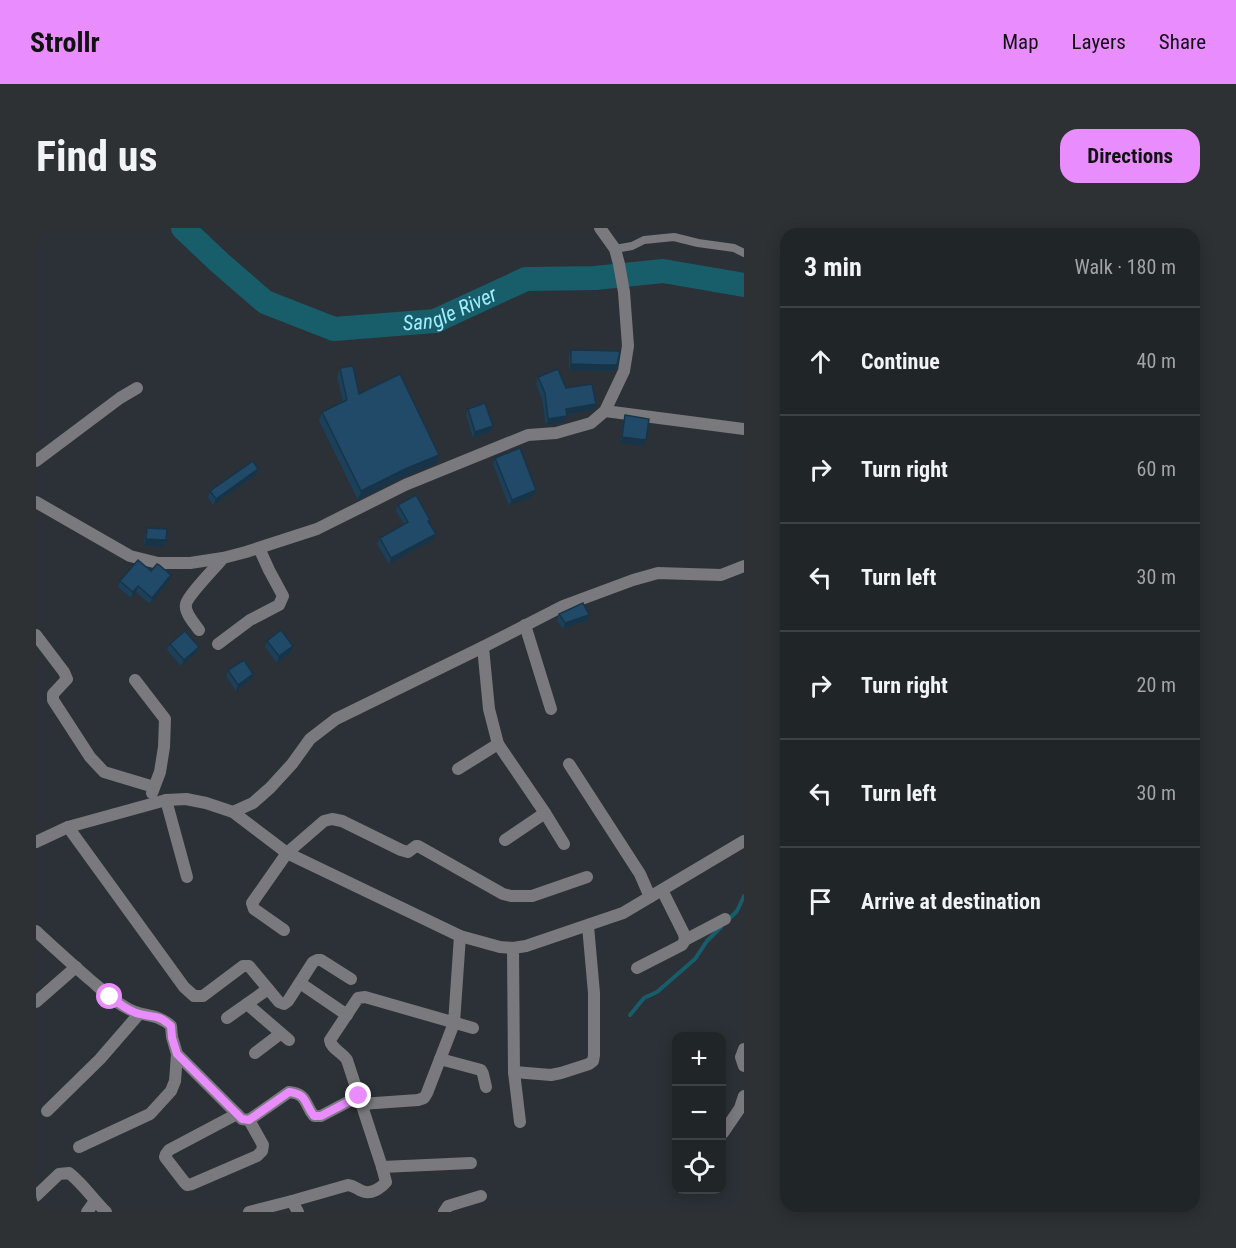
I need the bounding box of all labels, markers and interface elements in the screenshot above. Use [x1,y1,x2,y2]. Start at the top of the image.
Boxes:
text: Strollr [30,26,100,59]
text: Map [1002,30,1039,54]
text: Layers [1072,30,1126,54]
text: Share [1159,30,1206,54]
button: Directions [1060,129,1200,183]
text: Find us [36,132,157,181]
text: 3 min [804,252,862,282]
text: Walk · 180 m [1075,255,1176,279]
water label: Sangle River [402,282,501,336]
icon: ahead [804,345,837,378]
text: Continue [861,349,940,374]
text: 40 m [1137,349,1176,373]
icon: right [804,453,837,486]
text: Turn right [861,457,948,482]
text: 60 m [1137,457,1176,481]
icon: left [804,561,837,594]
text: Turn left [861,565,936,590]
text: 30 m [1137,565,1176,589]
icon: right [804,669,837,702]
text: Turn right [861,673,948,698]
text: 20 m [1137,673,1176,697]
icon: left [804,777,837,810]
text: Turn left [861,781,936,806]
text: 30 m [1137,781,1176,805]
icon: arrive [804,885,837,918]
text: Arrive at destination [861,889,1041,914]
route start [96,983,122,1009]
map controls [672,1032,726,1194]
button: + [672,1032,726,1086]
route end [345,1082,371,1108]
button: − [672,1086,726,1140]
button: locate [672,1140,726,1194]

